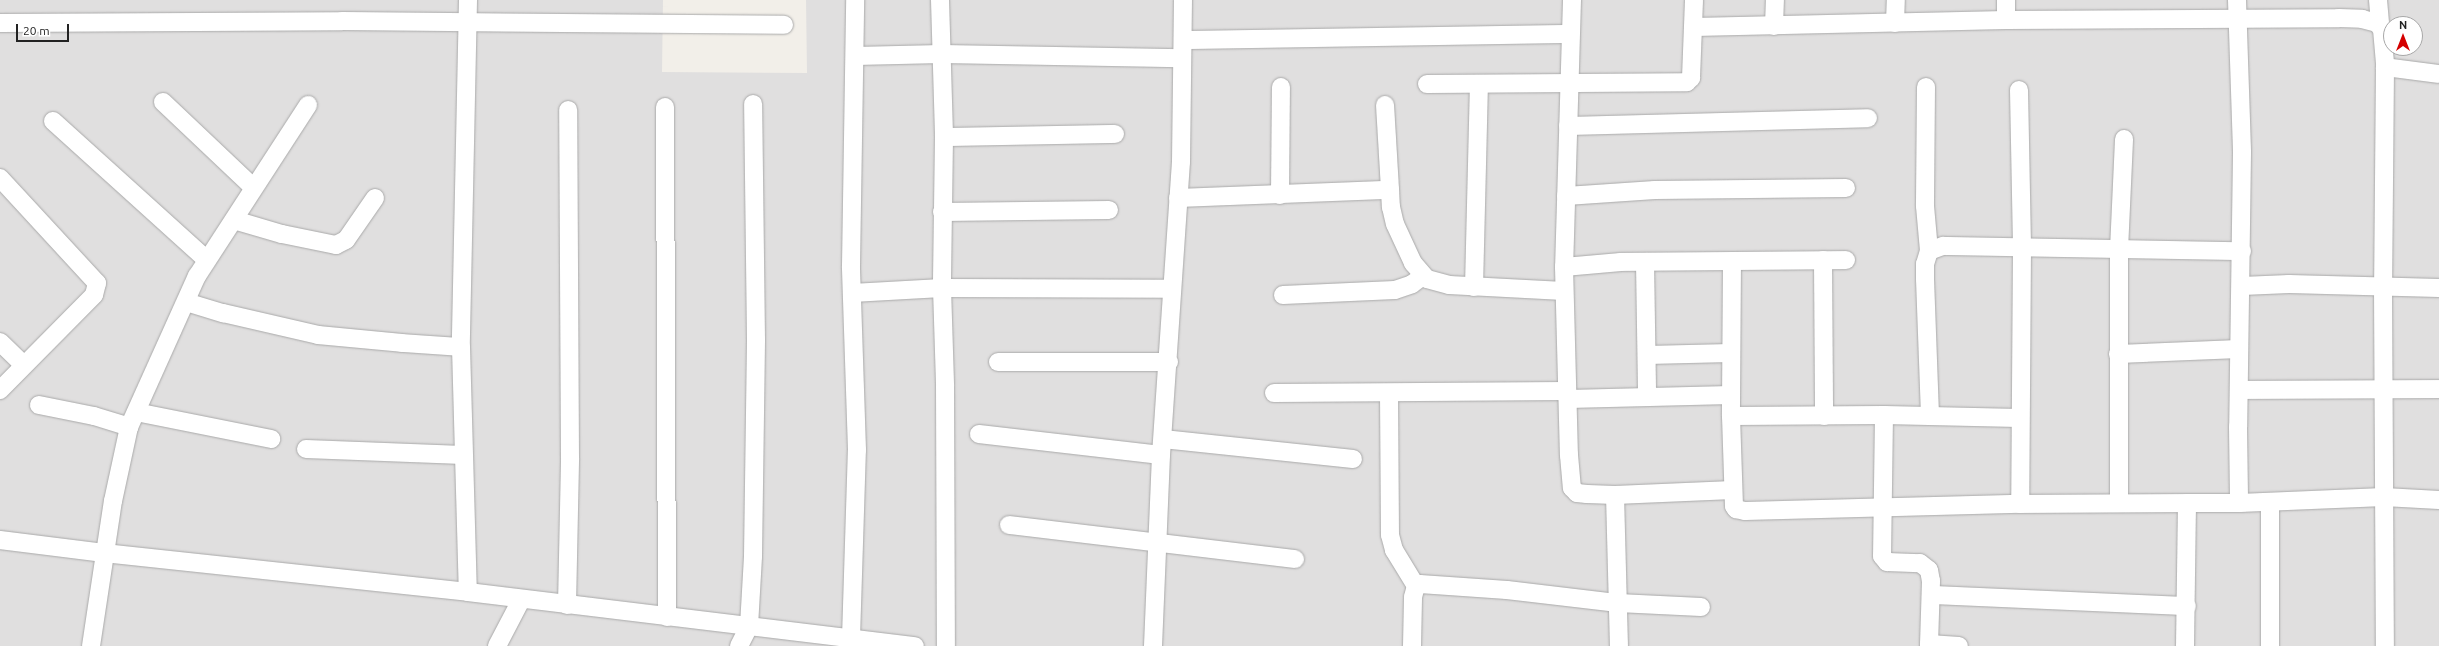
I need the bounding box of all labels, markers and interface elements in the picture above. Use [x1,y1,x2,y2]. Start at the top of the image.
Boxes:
scale bar [18,16,71,42]
north arrow [2383,16,2423,56]
text: N [2399,19,2407,31]
text: 20 m [23,24,50,37]

